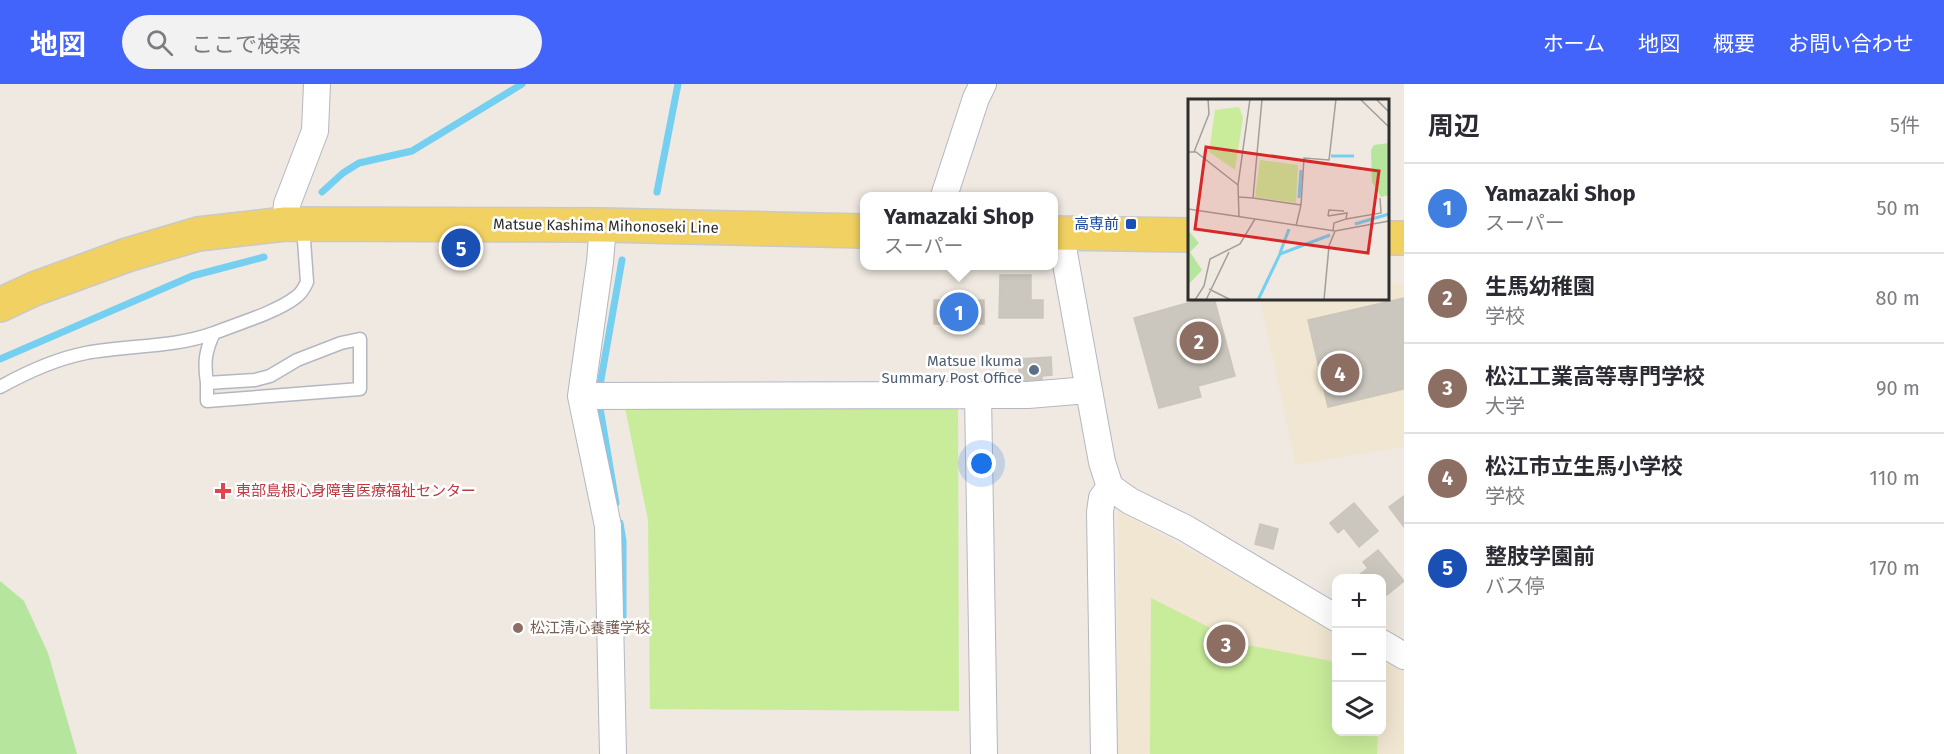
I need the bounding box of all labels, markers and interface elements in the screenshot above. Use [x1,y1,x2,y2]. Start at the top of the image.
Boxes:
search box [122,15,542,69]
icon: search [143,26,176,59]
text: 地図 [30,28,86,61]
text: ここで検索 [191,31,301,58]
text: ホーム [1543,31,1605,57]
text: 地図 [1638,31,1680,57]
text: 概要 [1713,31,1755,57]
text: お問い合わせ [1788,31,1914,57]
inset map [1188,99,1389,300]
text: 周辺 [1428,111,1480,142]
text: 5件 [1890,113,1920,137]
text: Yamazaki Shop [1485,180,1636,207]
popup [860,192,1058,270]
text: 1 [1443,196,1452,220]
text: 50 m [1876,196,1920,220]
text: Yamazaki Shop [884,203,1034,230]
text: スーパー [1485,211,1565,235]
street label: Matsue Kashima Mihonoseki Line [493,215,719,237]
place label: 高専前 [1074,215,1119,233]
marker: 高専前 [1124,217,1138,231]
pin: 5 [442,226,480,270]
text: スーパー [884,234,964,258]
text: 生馬幼稚園 [1485,273,1595,300]
text: 2 [1442,286,1453,310]
text: 80 m [1875,286,1920,310]
pin: 1 [940,290,978,334]
text: 学校 [1485,304,1525,328]
pin: 2 [1180,318,1218,364]
pin: 4 [1320,350,1360,396]
place label: Matsue Ikuma Summary Post Office [882,352,1022,387]
marker: Matsue Ikuma Summary Post Office [1027,363,1041,377]
text: 松江工業高等専門学校 [1485,363,1705,390]
text: 3 [1442,376,1453,400]
text: 90 m [1876,376,1920,400]
text: 大学 [1485,394,1525,418]
your location [967,449,996,478]
text: 松江市立生馬小学校 [1485,453,1683,480]
text: 4 [1442,466,1453,490]
text: 110 m [1869,466,1920,490]
marker: 東部島根心身障害医療福祉センター [214,482,232,500]
place label: 東部島根心身障害医療福祉センター [236,482,476,500]
text: 学校 [1485,484,1525,508]
text: 整肢学園前 [1485,543,1595,570]
text: 5 [1442,556,1453,580]
text: 170 m [1869,556,1920,580]
map controls [1332,574,1386,736]
button: + [1332,574,1386,628]
text: バス停 [1485,574,1545,598]
place label: 松江清心養護学校 [530,619,650,637]
marker: 松江清心養護学校 [511,621,525,635]
pin: 3 [1206,622,1246,666]
button: − [1332,628,1386,682]
button: layers [1332,682,1386,736]

